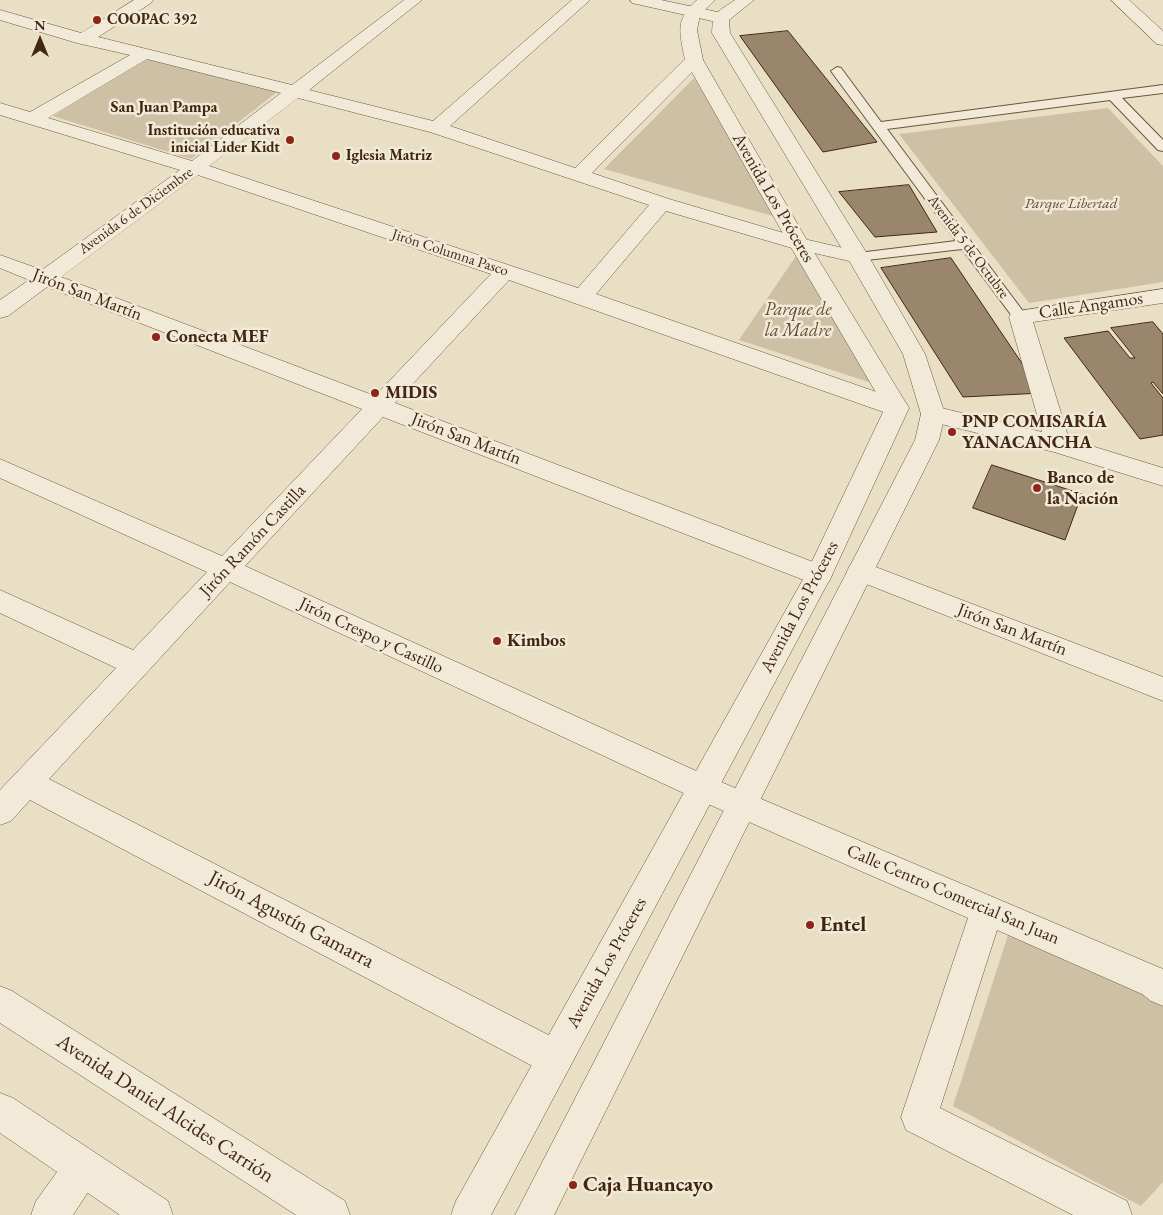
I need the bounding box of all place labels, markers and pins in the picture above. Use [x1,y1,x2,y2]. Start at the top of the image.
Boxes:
place label: COOPAC 392 [107,11,197,29]
marker: COOPAC 392 [91,14,103,26]
place label: Institución educativa inicial Lider Kidt [148,122,280,157]
marker: Institución educativa inicial Lider Kidt [284,134,296,146]
place label: Iglesia Matriz [346,147,432,165]
marker: Iglesia Matriz [330,150,342,162]
place label: Conecta MEF [166,326,268,348]
marker: Conecta MEF [150,331,162,343]
place label: MIDIS [385,382,437,404]
marker: MIDIS [369,387,381,399]
place label: PNP COMISARÍA YANACANCHA [962,411,1107,454]
marker: PNP COMISARÍA YANACANCHA [946,426,958,438]
place label: Banco de la Nación [1047,467,1118,509]
marker: Banco de la Nación [1031,482,1043,494]
place label: Kimbos [507,630,566,652]
marker: Kimbos [491,635,503,647]
place label: Entel [820,912,866,938]
marker: Entel [804,919,816,931]
place label: Caja Huancayo [583,1172,713,1198]
marker: Caja Huancayo [567,1179,579,1191]

